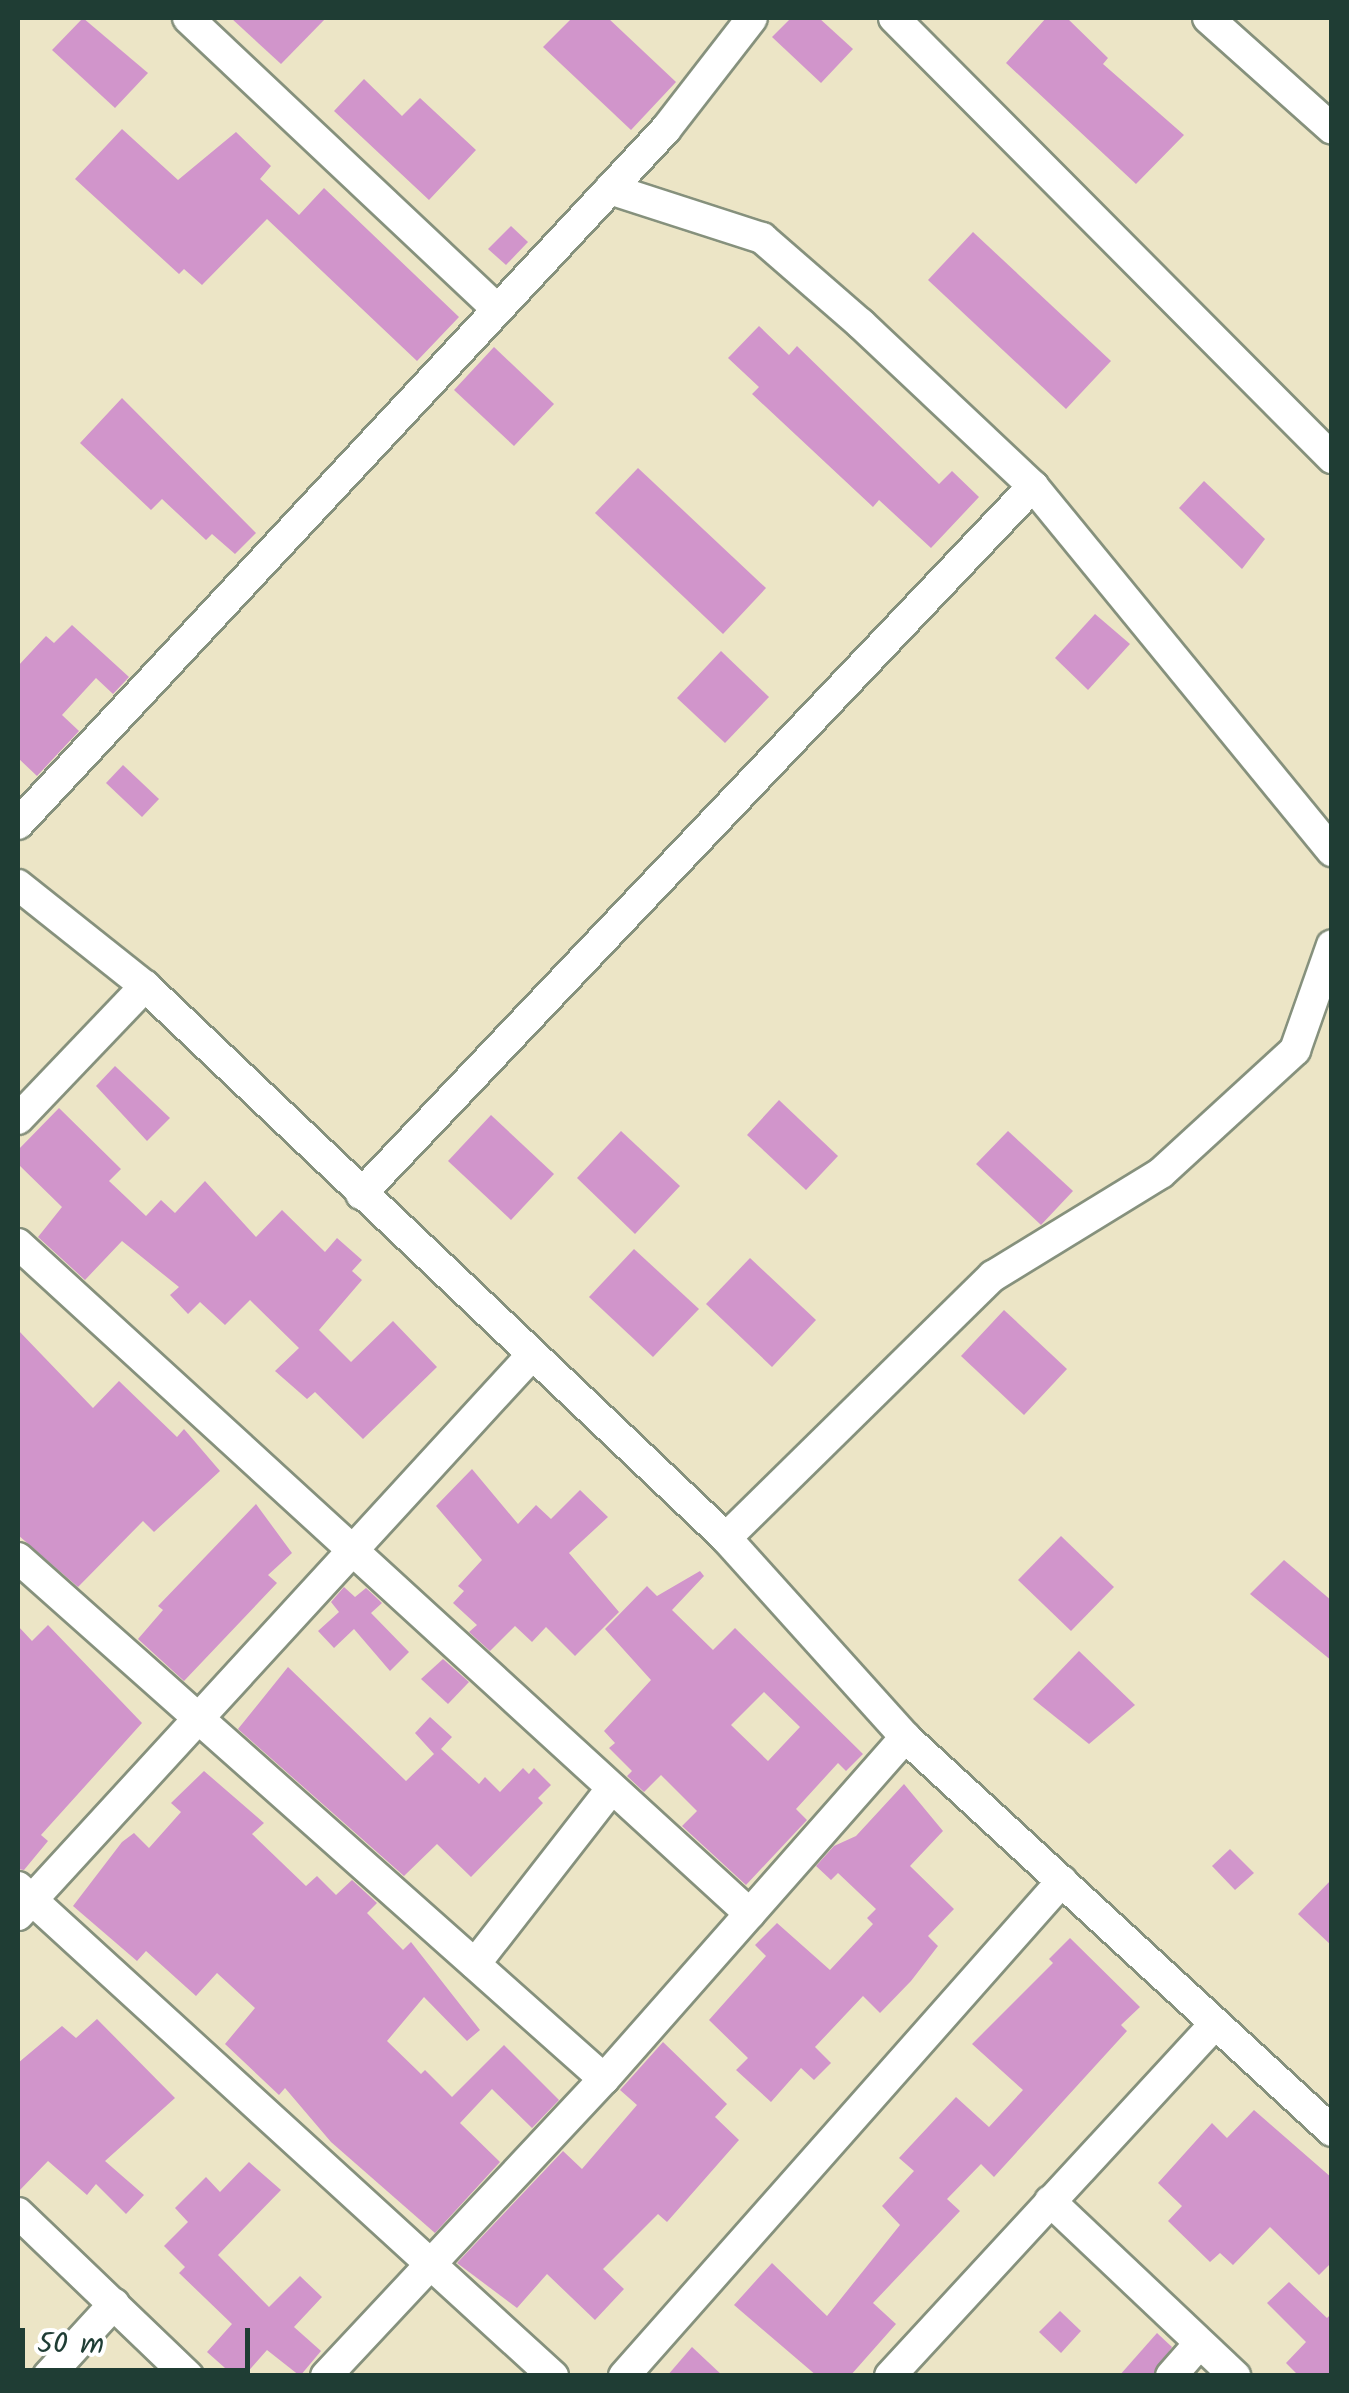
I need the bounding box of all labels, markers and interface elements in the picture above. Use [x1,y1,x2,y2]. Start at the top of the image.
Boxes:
scale bar [25,2308,255,2370]
text: 50 m [37,2321,104,2369]

